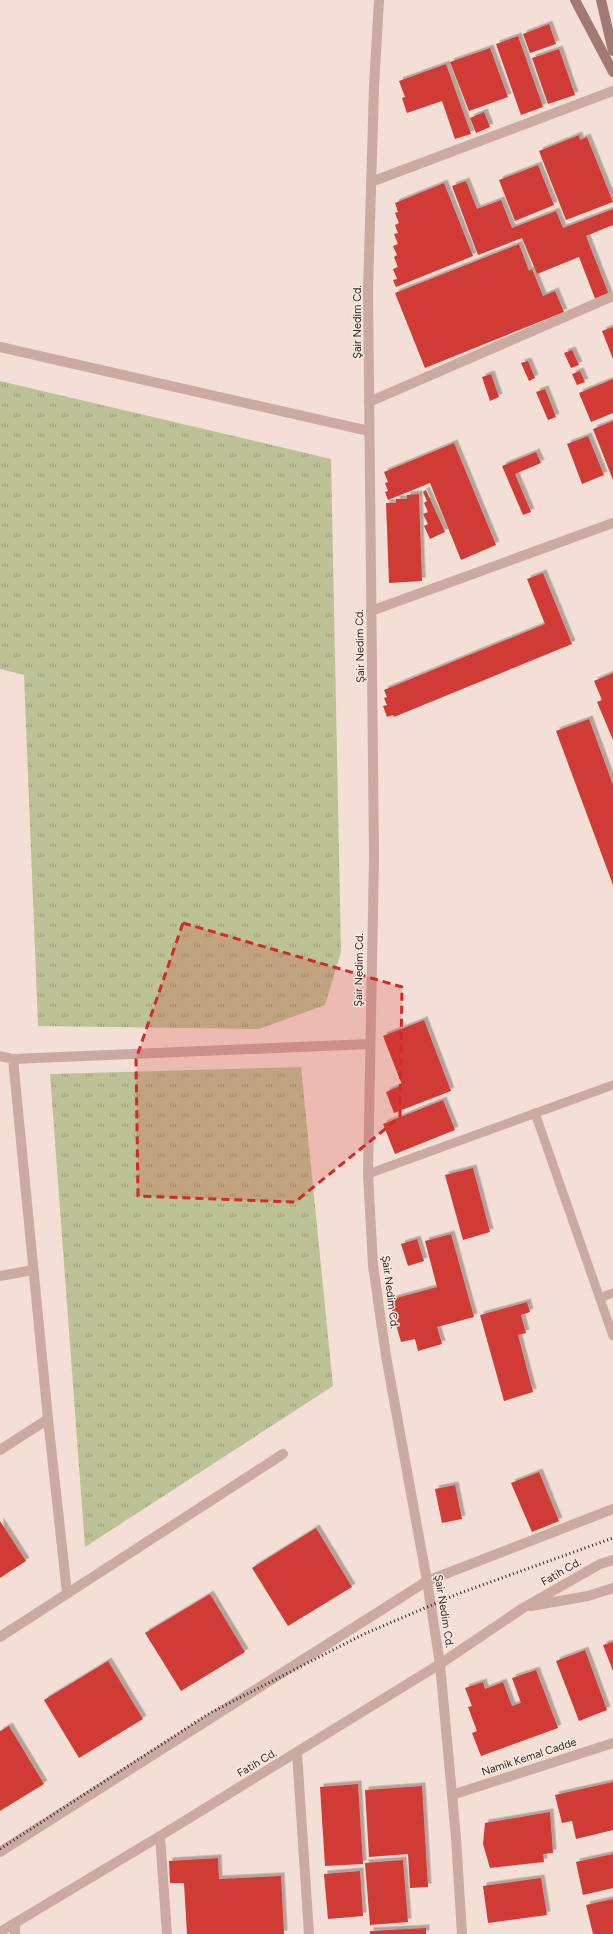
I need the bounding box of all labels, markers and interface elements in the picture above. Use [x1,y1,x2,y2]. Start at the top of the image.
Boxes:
street label: Şair Nedim Cd. [351,285,364,359]
street label: Şair Nedim Cd. [353,609,367,683]
street label: Şair Nedim Cd. [352,933,366,1007]
street label: Şair Nedim Cd. [379,1255,401,1329]
street label: Fatih Cd. [539,1555,583,1589]
street label: Şair Nedim Cd. [432,1574,456,1648]
street label: Namik Kemal Cadde [480,1735,578,1779]
street label: Fatih Cd. [235,1746,279,1780]

